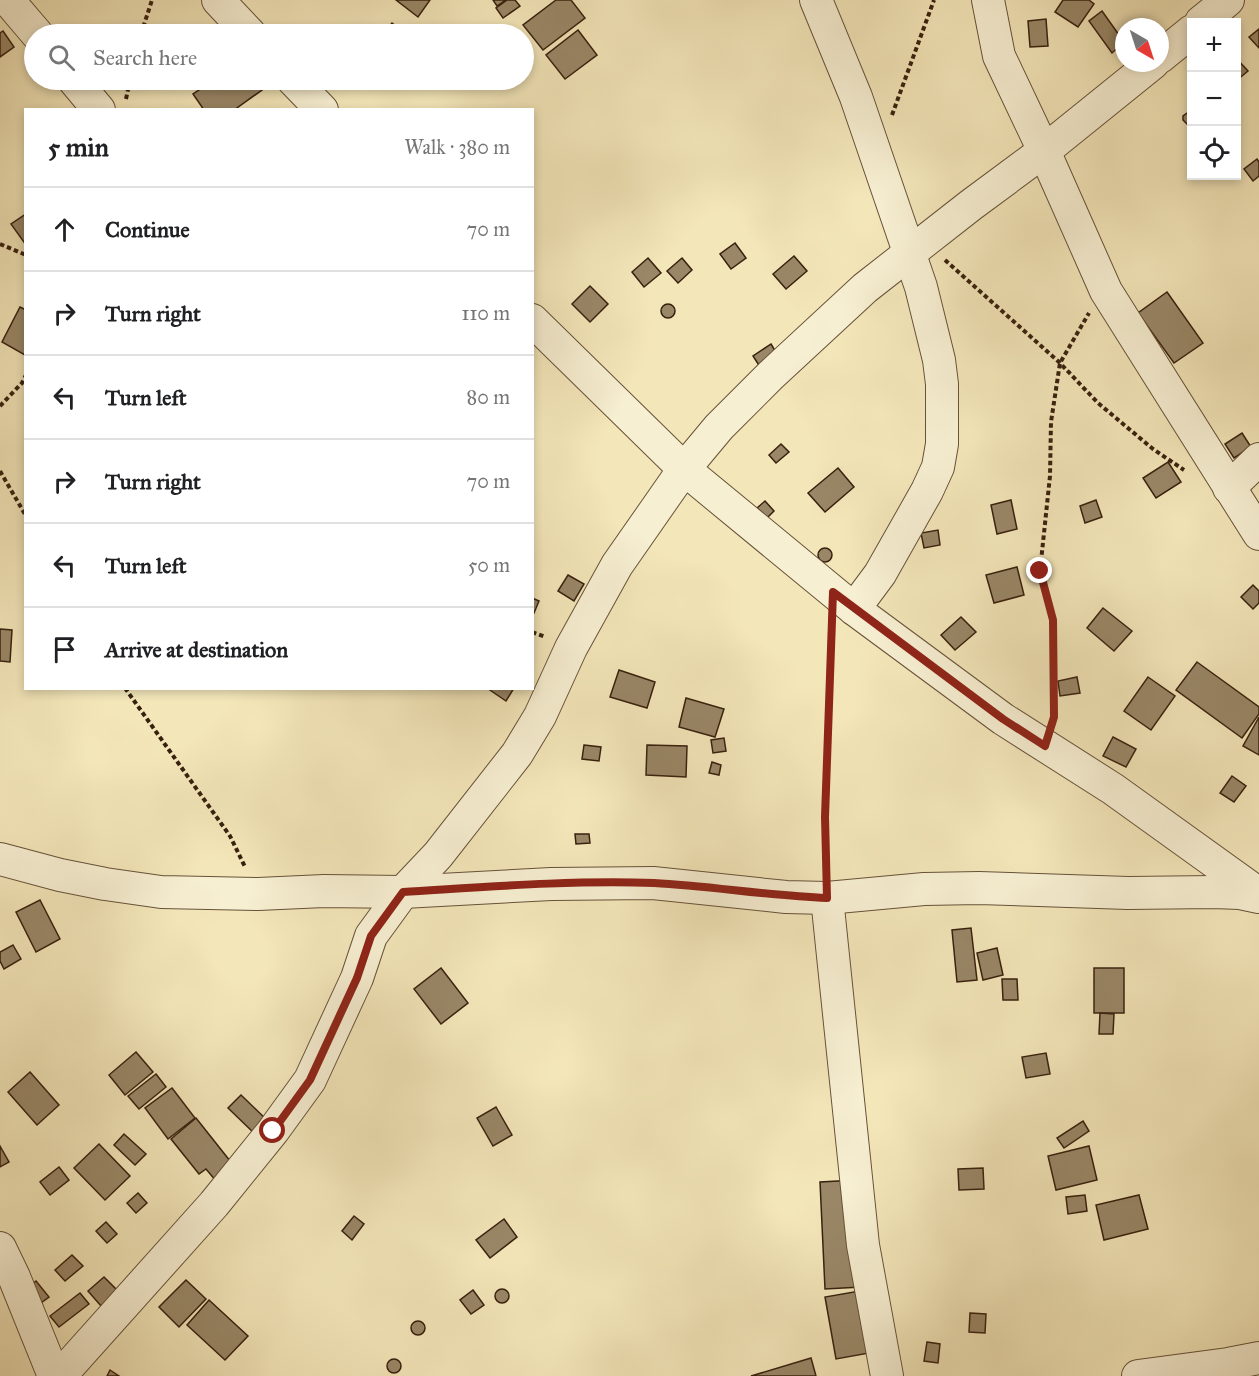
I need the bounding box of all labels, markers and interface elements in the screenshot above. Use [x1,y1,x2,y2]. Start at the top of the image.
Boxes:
north arrow [1115,18,1169,72]
map controls [1187,18,1241,180]
button: + [1187,18,1241,72]
search box [24,24,534,90]
icon: search [45,41,78,74]
text: Search here [93,44,197,71]
button: − [1187,72,1241,126]
button: locate [1187,126,1241,180]
text: 5 min [48,131,109,163]
text: Walk · 380 m [404,135,510,159]
icon: ahead [48,213,81,246]
text: Continue [105,216,190,243]
text: 70 m [467,217,510,241]
icon: right [48,297,81,330]
text: Turn right [105,300,201,327]
text: 110 m [462,301,510,325]
icon: left [48,381,81,414]
text: Turn left [105,384,187,411]
text: 80 m [467,385,510,409]
icon: right [48,465,81,498]
text: Turn right [105,468,201,495]
text: 70 m [467,469,510,493]
icon: left [48,549,81,582]
text: Turn left [105,552,187,579]
text: 50 m [468,553,510,577]
route end [1026,557,1052,583]
icon: arrive [48,633,81,666]
text: Arrive at destination [105,636,288,663]
route start [259,1117,285,1143]

